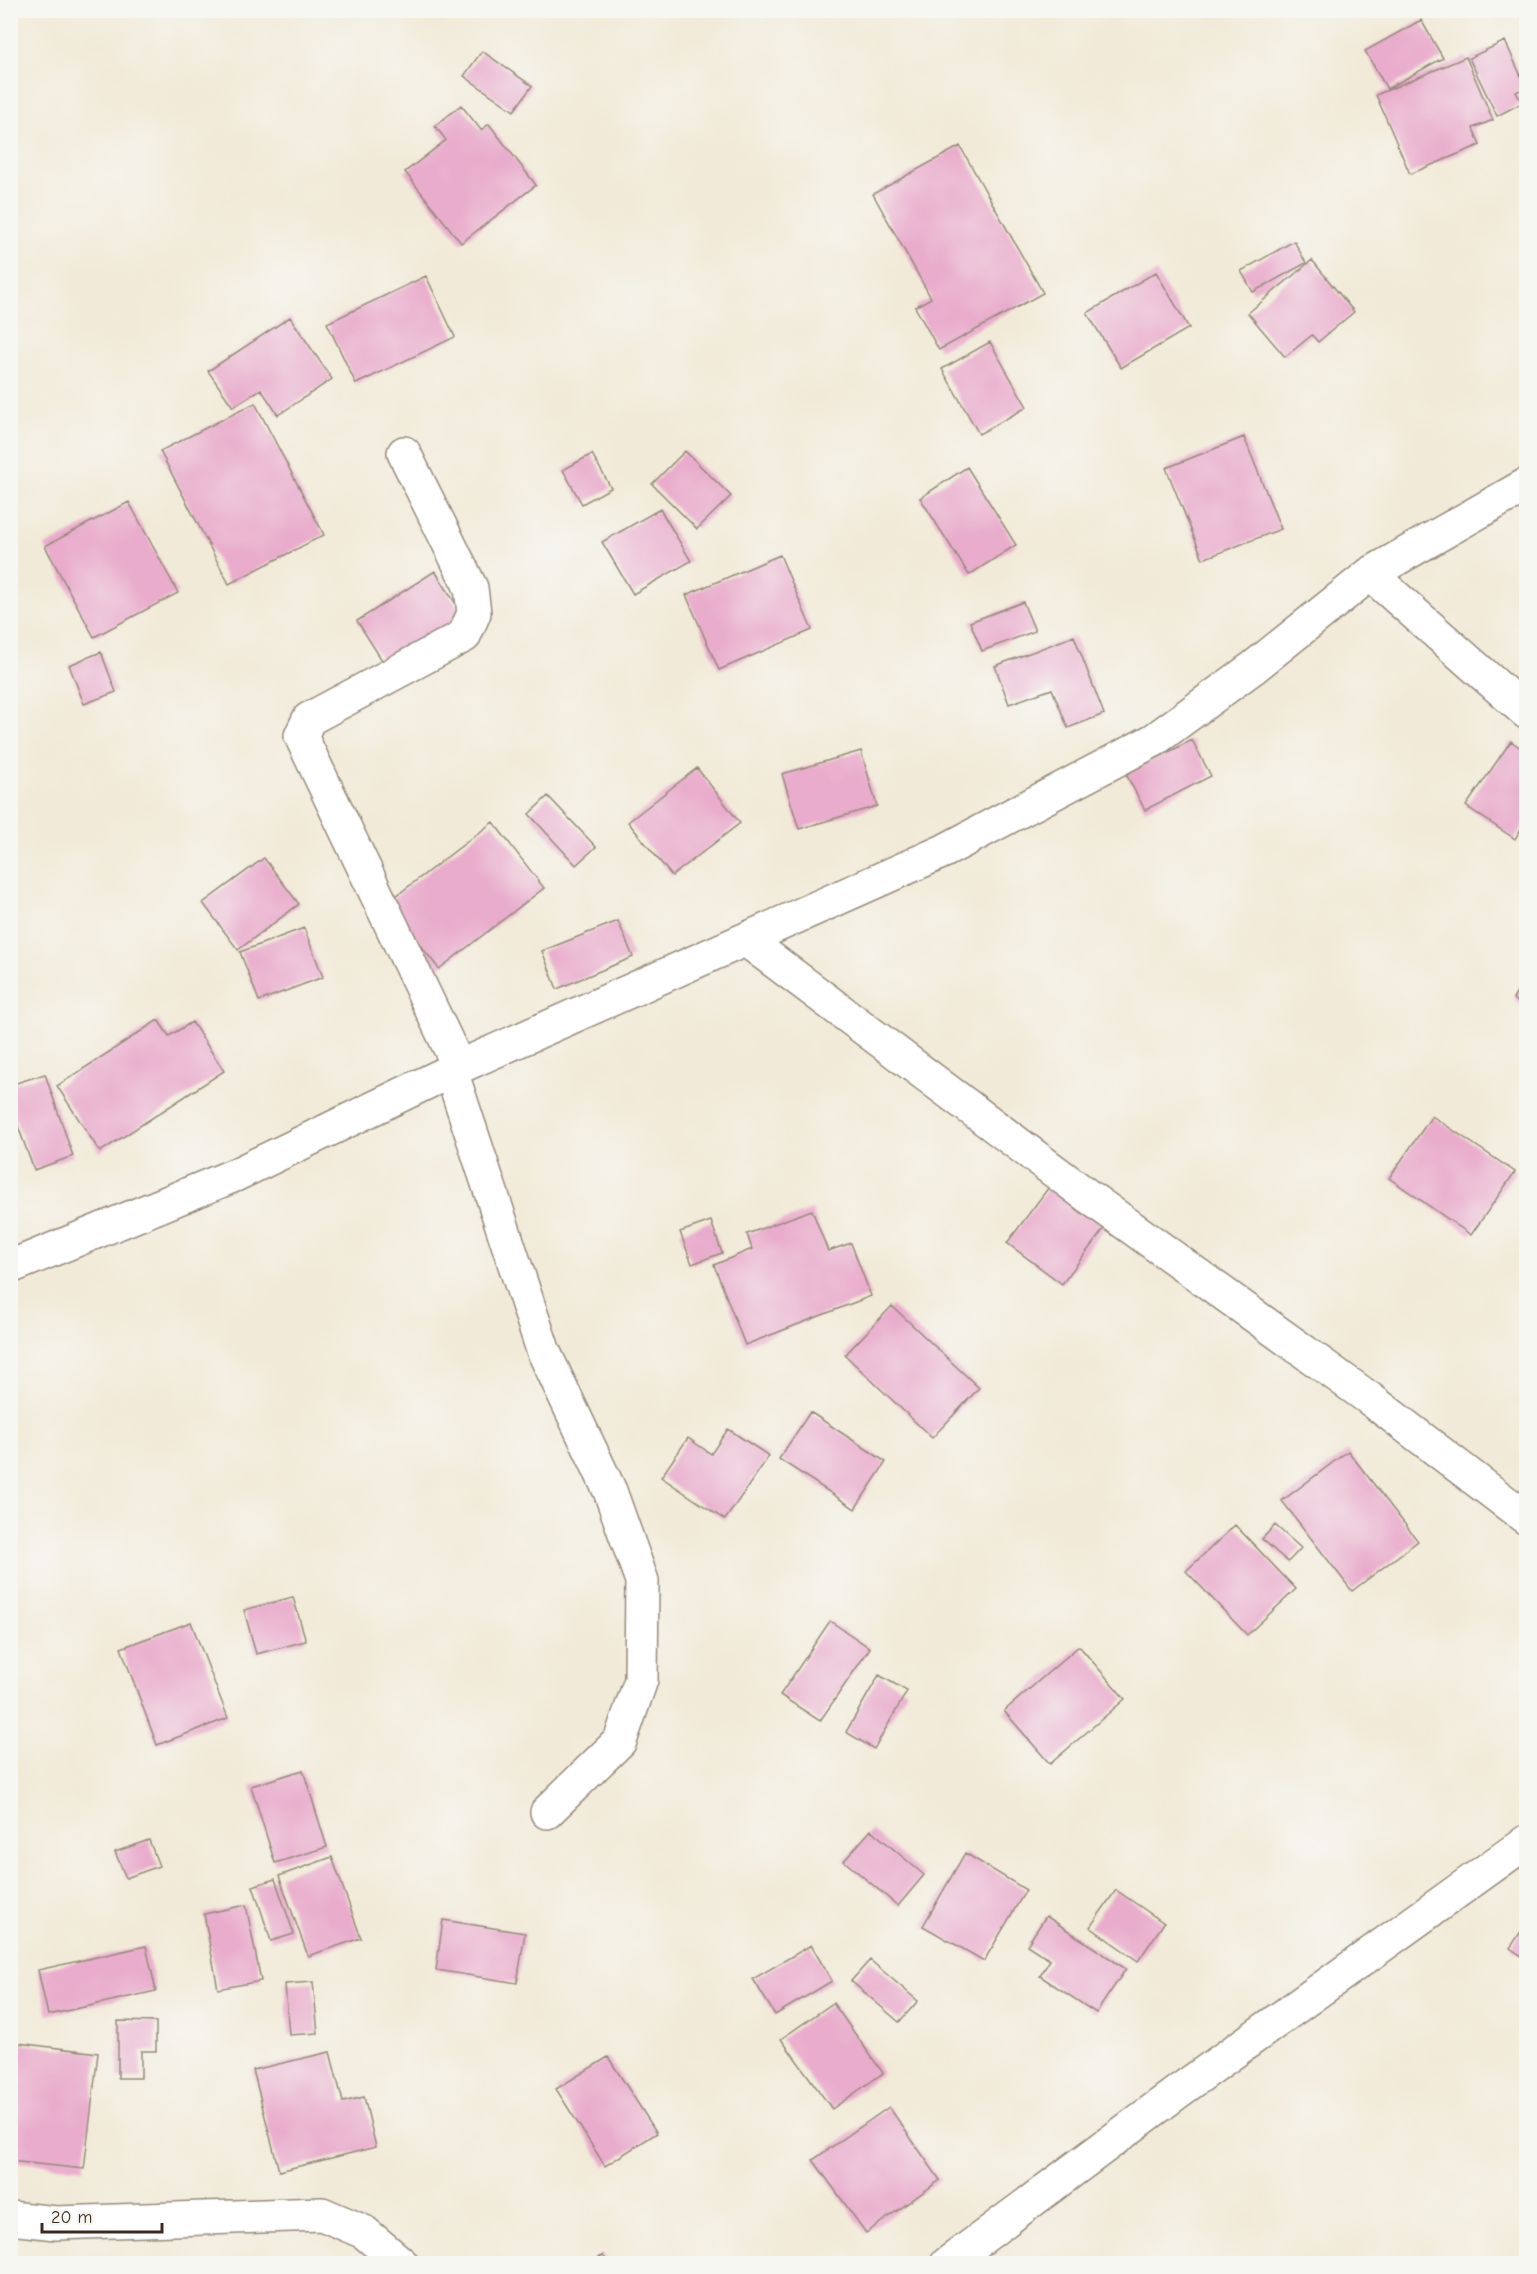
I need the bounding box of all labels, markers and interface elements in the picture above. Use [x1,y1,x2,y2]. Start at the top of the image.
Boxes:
scale bar [42,2196,162,2234]
text: 20 m [51,2207,92,2228]

